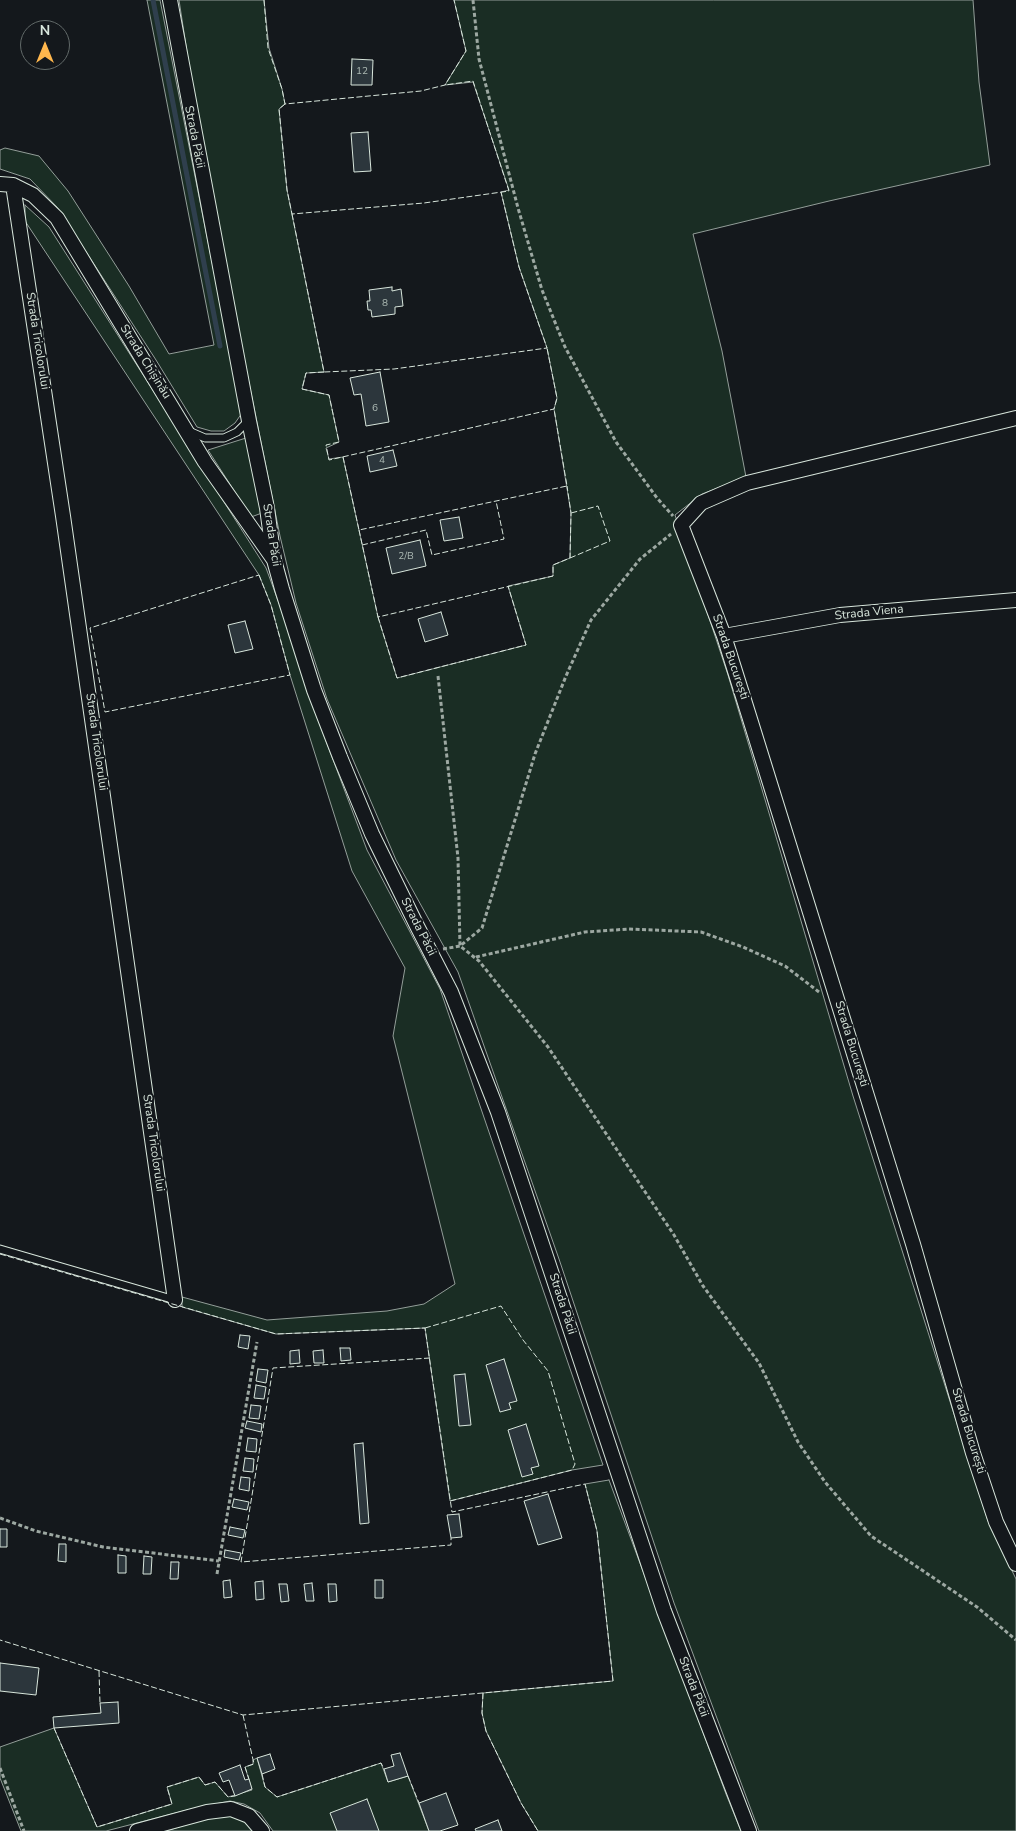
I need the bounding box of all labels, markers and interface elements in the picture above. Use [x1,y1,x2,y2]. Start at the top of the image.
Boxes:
north arrow [20,20,70,70]
text: N [40,21,50,40]
house number: 12 [356,66,368,78]
street label: Strada Păcii [181,105,207,169]
street label: Strada Tricolorului [22,291,52,391]
house number: 8 [382,298,388,310]
street label: Strada Chișinău [116,322,174,402]
house number: 6 [372,403,378,415]
house number: 4 [379,455,385,467]
street label: Strada Păcii [259,503,283,567]
house number: 2/B [398,551,414,563]
street label: Strada Viena [834,602,904,624]
street label: Strada București [709,613,751,701]
street label: Strada Tricolorului [82,692,110,792]
street label: Strada Păcii [397,895,439,959]
street label: Strada București [831,999,871,1089]
street label: Strada Tricolorului [139,1093,167,1193]
street label: Strada Păcii [545,1272,579,1336]
street label: Strada București [948,1386,988,1476]
street label: Strada Păcii [675,1655,711,1719]

